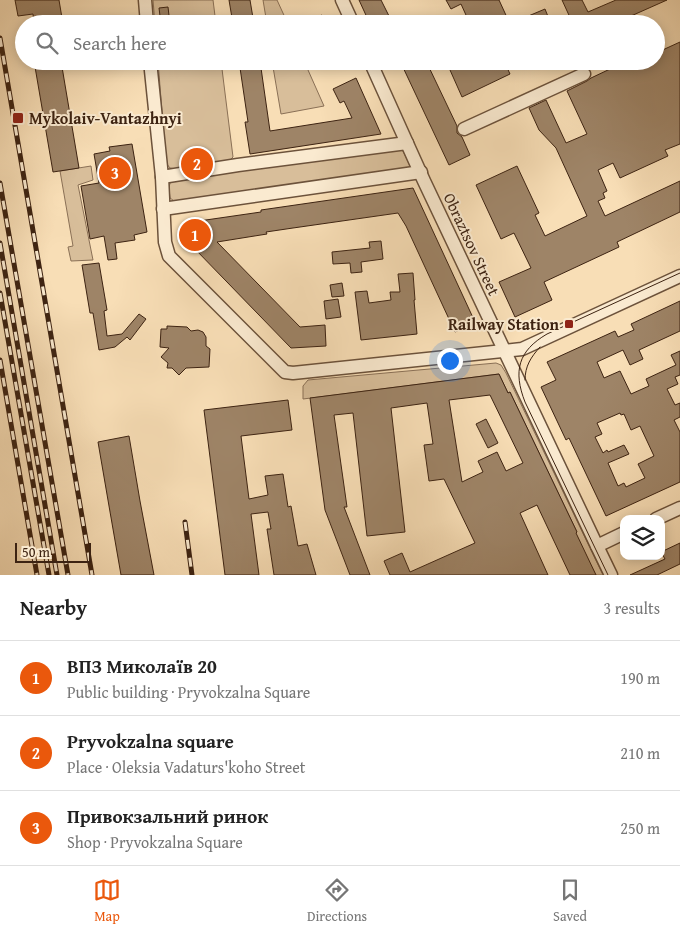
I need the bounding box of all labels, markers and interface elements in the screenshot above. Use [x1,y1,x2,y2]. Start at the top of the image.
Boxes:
search box [15,15,665,70]
icon: search [33,29,61,57]
text: Search here [73,29,167,57]
place label: Mykolaiv-Vantazhnyi [29,106,182,130]
marker: Mykolaiv-Vantazhnyi [11,111,25,125]
pin: 2 [181,145,213,183]
pin: 3 [99,154,131,192]
street label: Obraztsov Street [438,189,506,300]
pin: 1 [179,216,211,254]
place label: Railway Station [448,312,560,336]
marker: Railway Station [563,318,575,330]
your location [437,348,463,374]
map controls [620,515,665,560]
button: layers [620,515,665,560]
scale bar [15,540,91,563]
text: 50 m [22,542,50,562]
text: Nearby [20,592,87,623]
text: 3 results [603,596,660,620]
text: ВПЗ Миколаїв 20 [67,652,217,680]
text: 1 [32,666,40,690]
text: 190 m [620,666,660,690]
text: Public building · Pryvokzalna Square [67,680,310,704]
text: Pryvokzalna square [67,727,234,755]
text: 2 [32,741,40,765]
text: 210 m [620,741,660,765]
text: Place · Oleksia Vadaturs'koho Street [67,755,305,779]
text: Привокзальний ринок [67,802,268,830]
text: 3 [32,816,40,840]
text: 250 m [620,816,660,840]
text: Shop · Pryvokzalna Square [67,830,243,854]
tab: Map [93,876,121,926]
tab: Directions [307,876,367,926]
tab: Saved [553,876,587,926]

